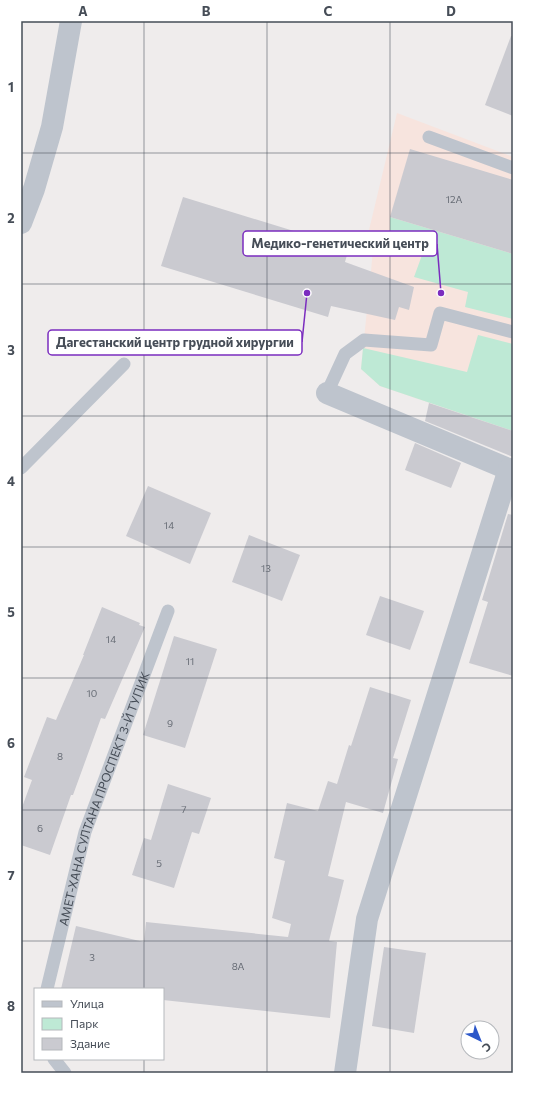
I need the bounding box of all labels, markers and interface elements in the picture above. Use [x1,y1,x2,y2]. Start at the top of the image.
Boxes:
text: A [78,3,88,19]
text: B [202,3,211,19]
text: C [324,3,333,19]
text: D [446,3,456,19]
text: 1 [8,79,14,95]
house number: 12А [446,193,462,205]
text: 2 [7,210,15,226]
callout: Медико-генетический центр [243,231,437,256]
text: Медико-генетический центр [251,235,429,251]
callout: Дагестанский центр грудной хирургии [48,330,302,355]
text: Дагестанский центр грудной хирургии [56,334,294,350]
text: 3 [7,342,15,358]
text: 4 [7,473,15,489]
house number: 14 [164,519,174,531]
house number: 13 [261,562,271,574]
text: 5 [7,604,15,620]
house number: 14 [106,633,116,645]
house number: 11 [186,655,194,667]
street label: АМЕТ-ХАНА СУЛТАНА ПРОСПЕКТ 3-Й ТУПИК [56,669,152,927]
house number: 10 [87,687,97,699]
house number: 9 [167,717,173,729]
text: 6 [7,735,15,751]
house number: 8 [57,750,63,762]
house number: 7 [181,803,187,815]
house number: 6 [37,822,43,834]
house number: 5 [156,857,162,869]
text: 7 [7,867,15,883]
house number: 3 [89,951,95,963]
house number: 8А [232,960,244,972]
legend [34,988,164,1060]
text: Улица [70,996,104,1010]
text: 8 [7,998,15,1014]
text: Парк [70,1016,99,1030]
north arrow [460,1020,500,1060]
text: Здание [70,1036,110,1050]
text: С [480,1040,494,1055]

